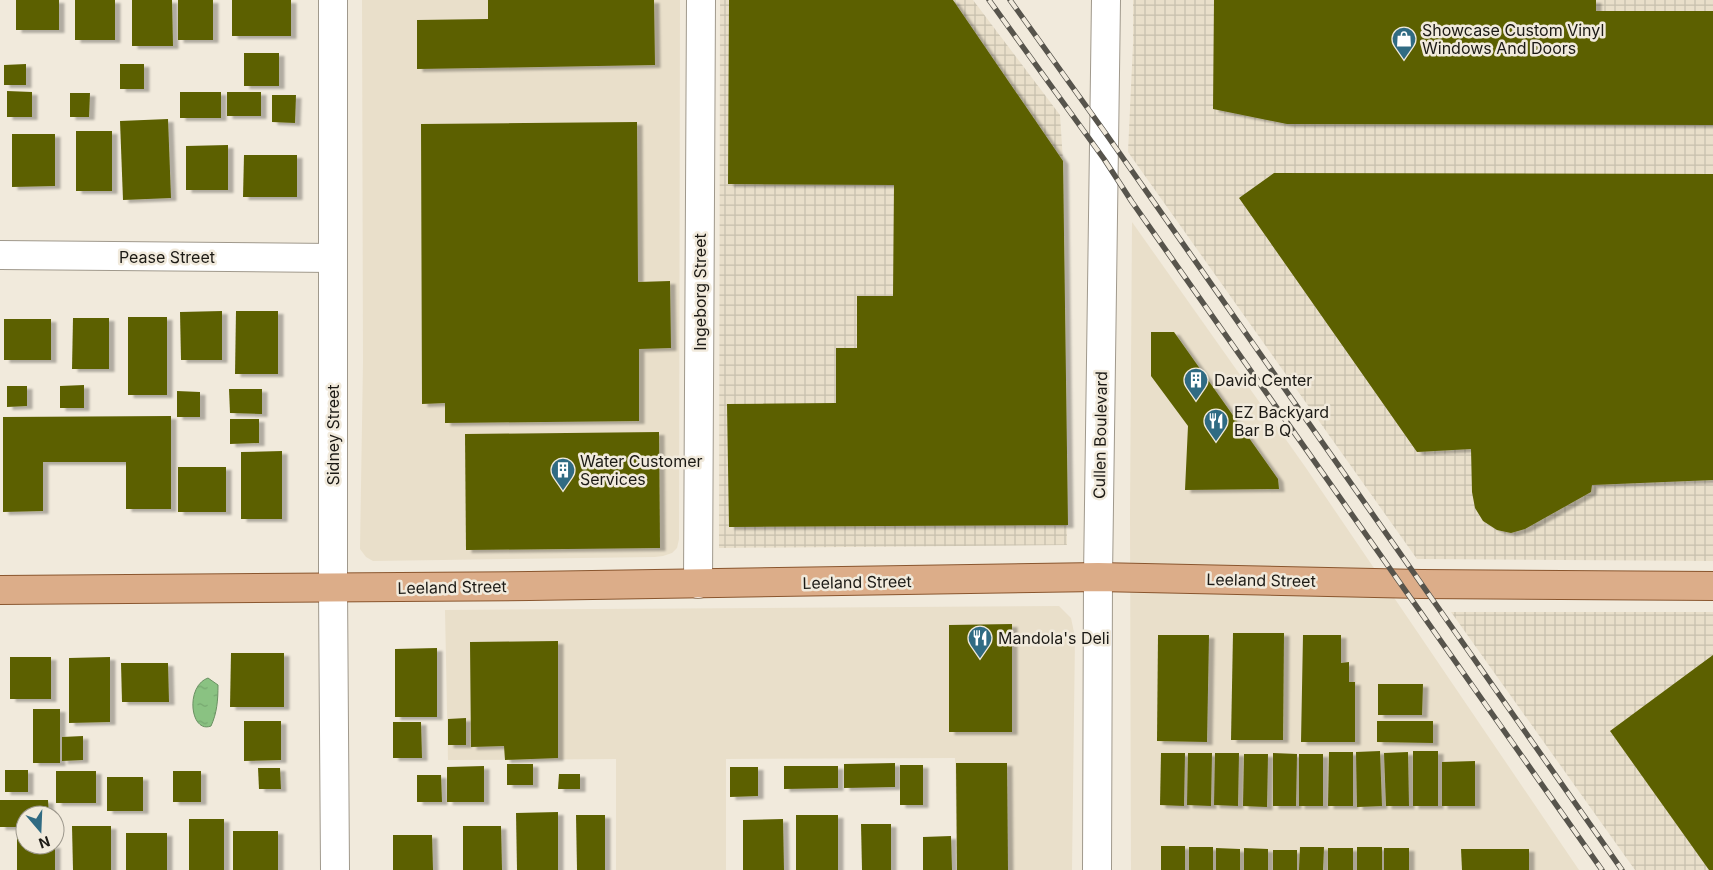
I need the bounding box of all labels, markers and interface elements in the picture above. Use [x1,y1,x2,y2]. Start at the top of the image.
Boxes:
place label: Showcase Custom Vinyl Windows And Doors [1422,20,1604,58]
shop icon: Showcase Custom Vinyl Windows And Doors [1391,26,1417,60]
street label: Ingeborg Street [690,233,710,351]
street label: Pease Street [119,247,215,267]
building icon: David Center [1183,367,1209,401]
place label: David Center [1214,370,1312,390]
street label: Cullen Boulevard [1089,371,1111,499]
street label: Sidney Street [323,384,343,486]
place label: EZ Backyard Bar B Q [1234,402,1329,440]
restaurant icon: EZ Backyard Bar B Q [1203,408,1229,442]
place label: Water Customer Services [580,451,703,489]
building icon: Water Customer Services [550,457,576,491]
street label: Leeland Street [1206,569,1316,591]
street label: Leeland Street [802,571,912,593]
street label: Leeland Street [397,576,507,598]
restaurant icon: Mandola's Deli [967,625,993,659]
place label: Mandola's Deli [998,628,1110,648]
north arrow [15,805,65,855]
text: N [37,833,52,853]

